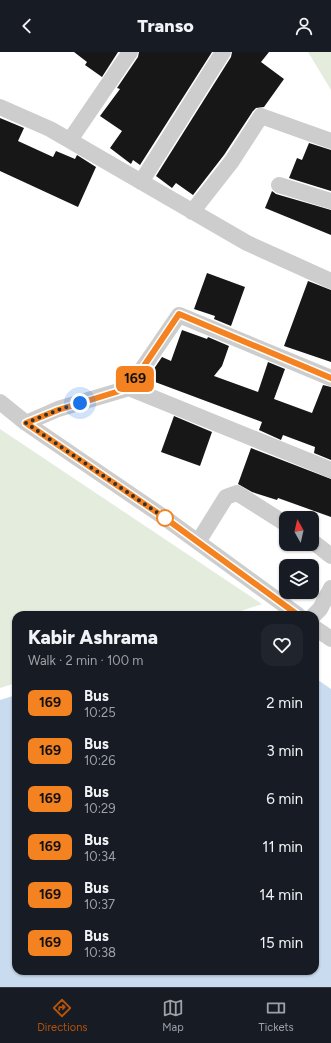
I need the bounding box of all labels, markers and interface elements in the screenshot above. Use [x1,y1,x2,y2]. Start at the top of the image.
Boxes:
icon: back [16,15,38,37]
text: Transo [137,15,194,37]
icon: person [293,15,315,37]
line badge: 169 [112,366,158,392]
text: 169 [124,370,146,387]
your location [70,393,90,413]
unlabelled marker [156,509,174,527]
north arrow [279,511,319,551]
map controls [279,511,319,599]
button: layers [279,559,319,599]
button: heart [261,624,303,666]
text: Kabir Ashrama [28,626,158,649]
text: Walk · 2 min · 100 m [28,653,143,668]
text: Bus [84,687,109,705]
text: 169 [39,694,61,711]
text: 2 min [266,694,303,712]
text: 10:25 [84,705,116,720]
text: Bus [84,735,109,753]
text: 169 [39,742,61,759]
text: 3 min [267,742,303,760]
text: 10:26 [84,753,116,768]
text: Bus [84,783,109,801]
text: 169 [39,790,61,807]
text: 6 min [266,790,303,808]
text: 10:29 [84,801,116,816]
text: Bus [84,831,109,849]
text: 169 [39,838,61,855]
text: 11 min [262,838,303,856]
text: 10:34 [84,849,116,864]
text: Bus [84,879,109,897]
text: 169 [39,886,61,903]
text: 14 min [259,886,303,904]
text: 10:37 [84,897,115,912]
text: Bus [84,927,109,945]
text: 169 [39,934,61,951]
text: 15 min [260,934,303,952]
text: 10:38 [84,945,116,960]
tab: Directions [37,997,87,1034]
tab: Map [162,997,184,1034]
tab: Tickets [259,997,294,1034]

